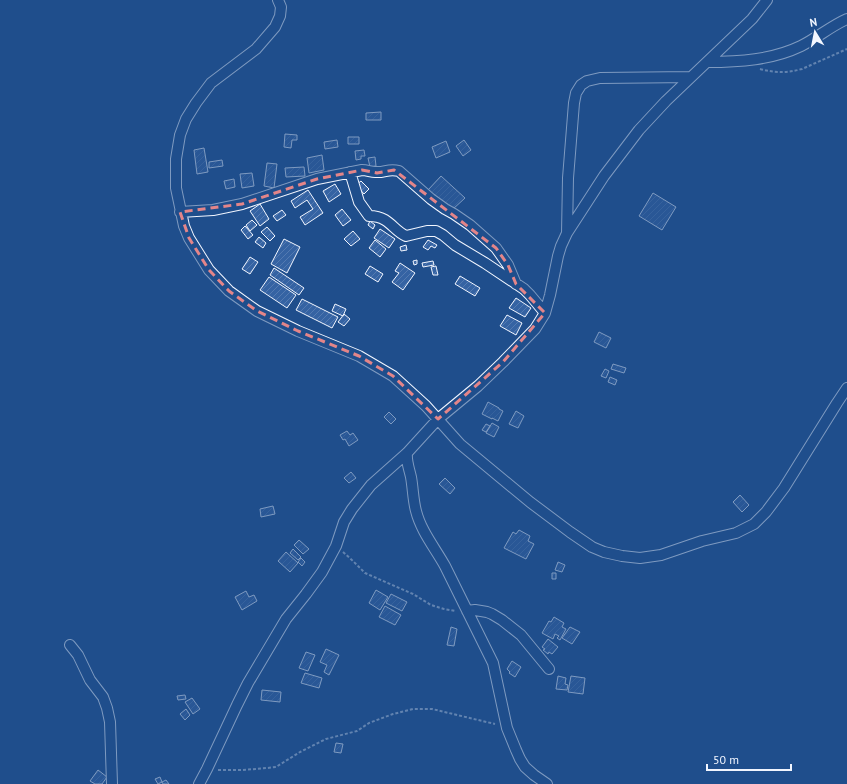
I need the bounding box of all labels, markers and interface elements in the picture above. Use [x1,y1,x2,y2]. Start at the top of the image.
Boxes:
north arrow [795,12,835,52]
text: N [808,15,818,30]
scale bar [707,746,791,772]
text: 50 m [713,752,739,767]

